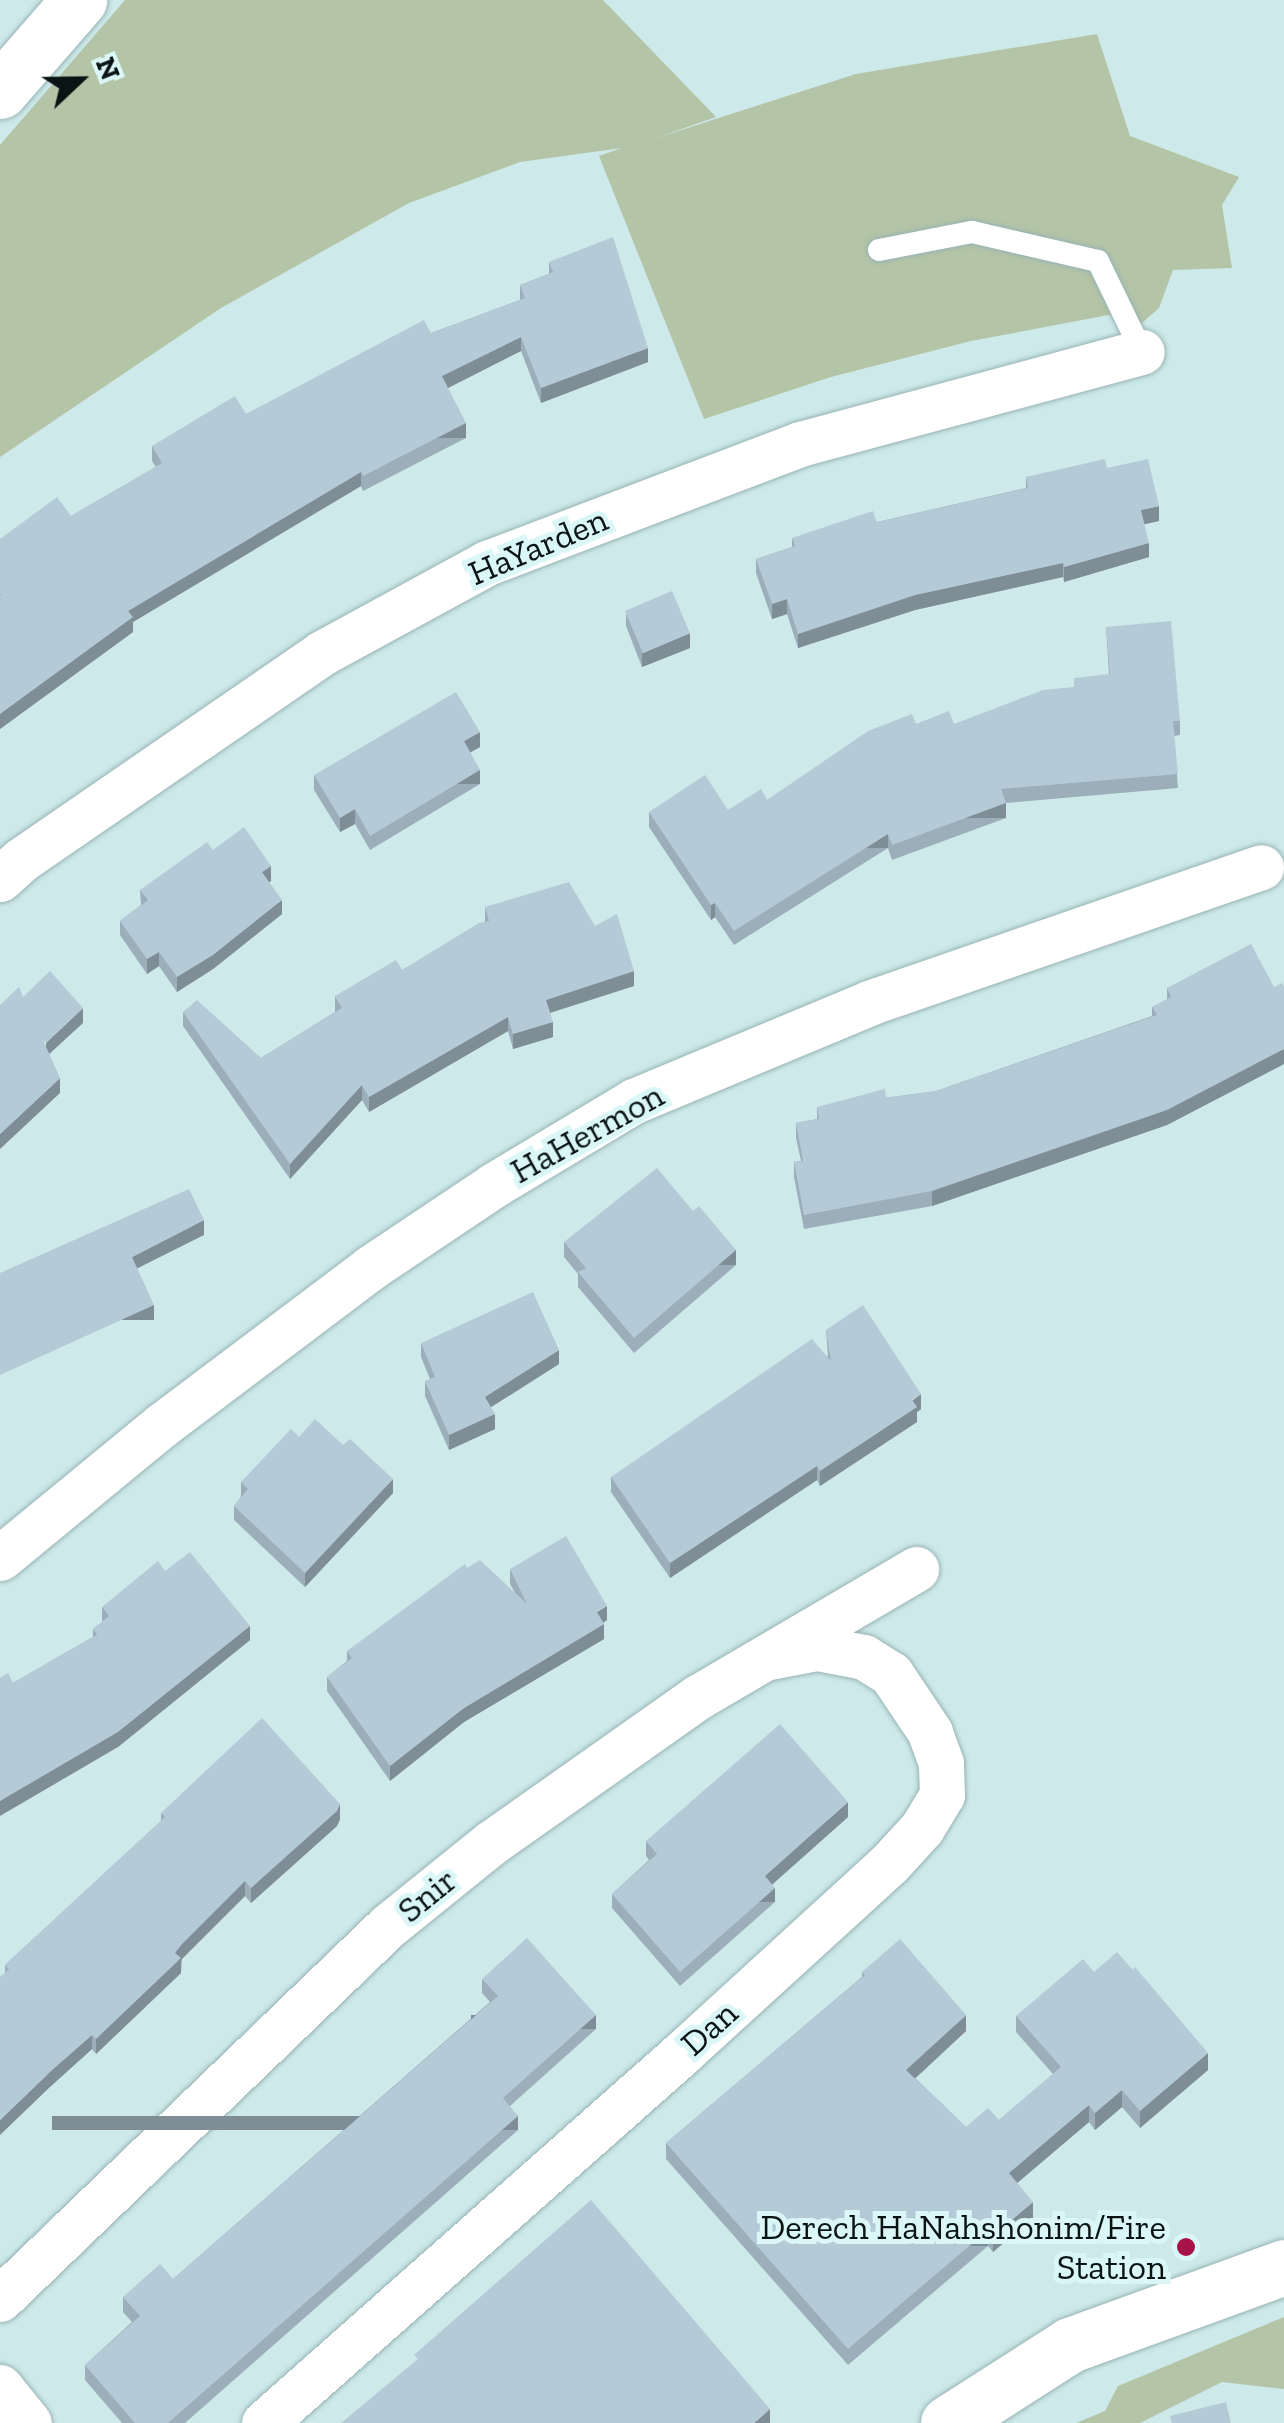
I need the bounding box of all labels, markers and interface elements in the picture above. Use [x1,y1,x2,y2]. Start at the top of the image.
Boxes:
north arrow [30,30,130,130]
text: N [89,53,128,85]
street label: HaYarden [462,498,614,594]
street label: HaHermon [503,1074,671,1192]
street label: Snir [389,1859,465,1931]
street label: Dan [672,1992,746,2064]
place label: Derech HaNahshonim/Fire Station [760,2206,1166,2288]
marker: Derech HaNahshonim/Fire Station [1175,2236,1197,2258]

